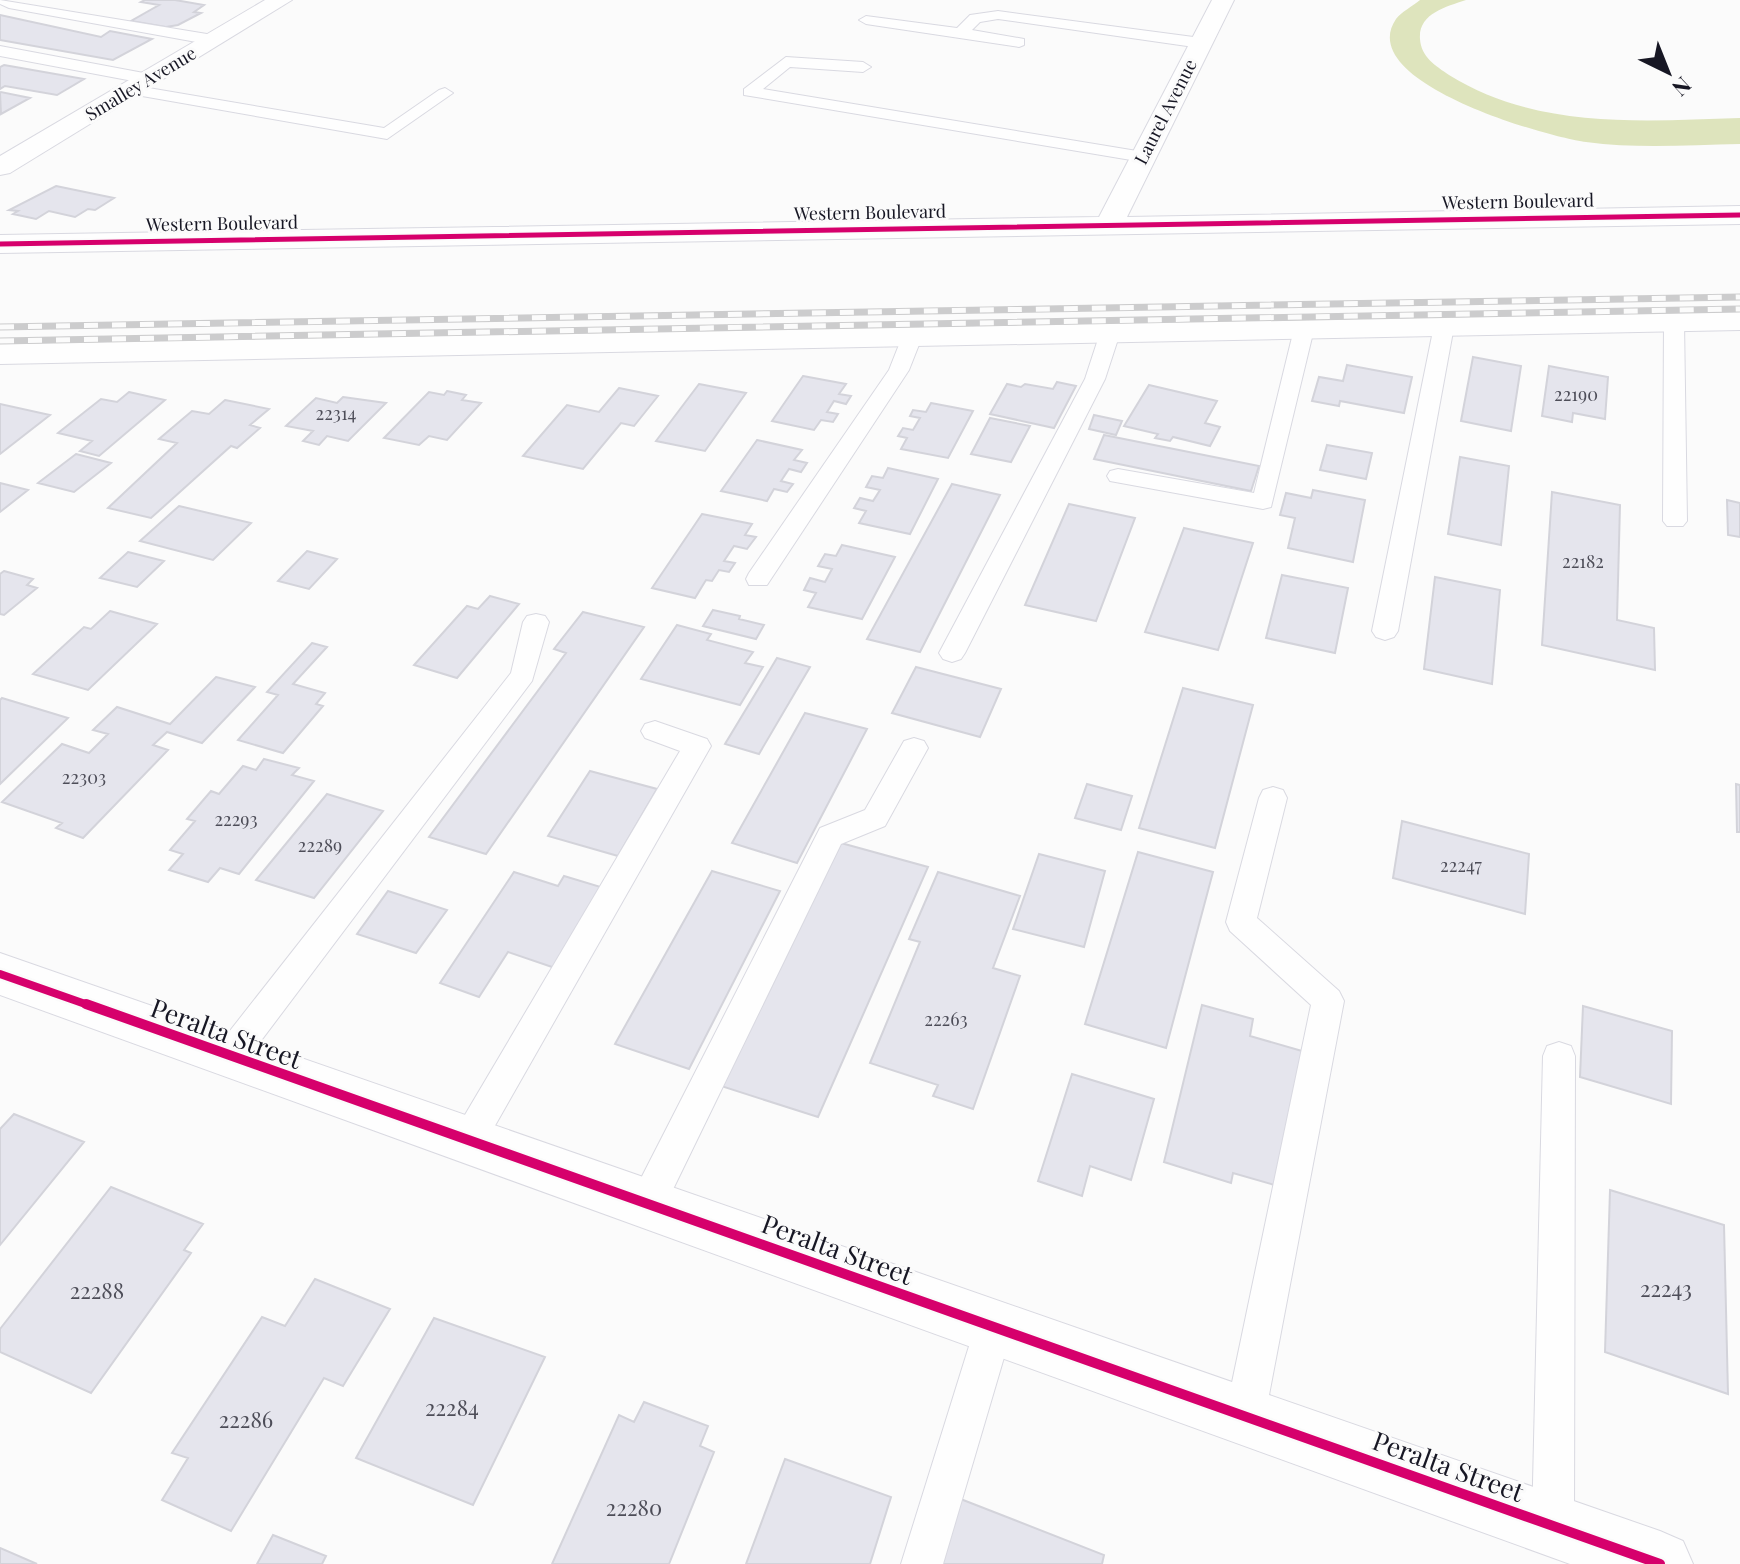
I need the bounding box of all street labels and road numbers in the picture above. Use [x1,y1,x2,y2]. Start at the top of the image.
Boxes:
street label: Smalley Avenue [80,41,200,126]
street label: Laurel Avenue [1128,55,1202,168]
street label: Western Boulevard [1441,188,1595,214]
street label: Western Boulevard [793,199,947,225]
street label: Western Boulevard [145,210,299,236]
street label: Peralta Street [146,989,308,1076]
street label: Peralta Street [757,1205,919,1292]
street label: Peralta Street [1368,1422,1530,1509]

